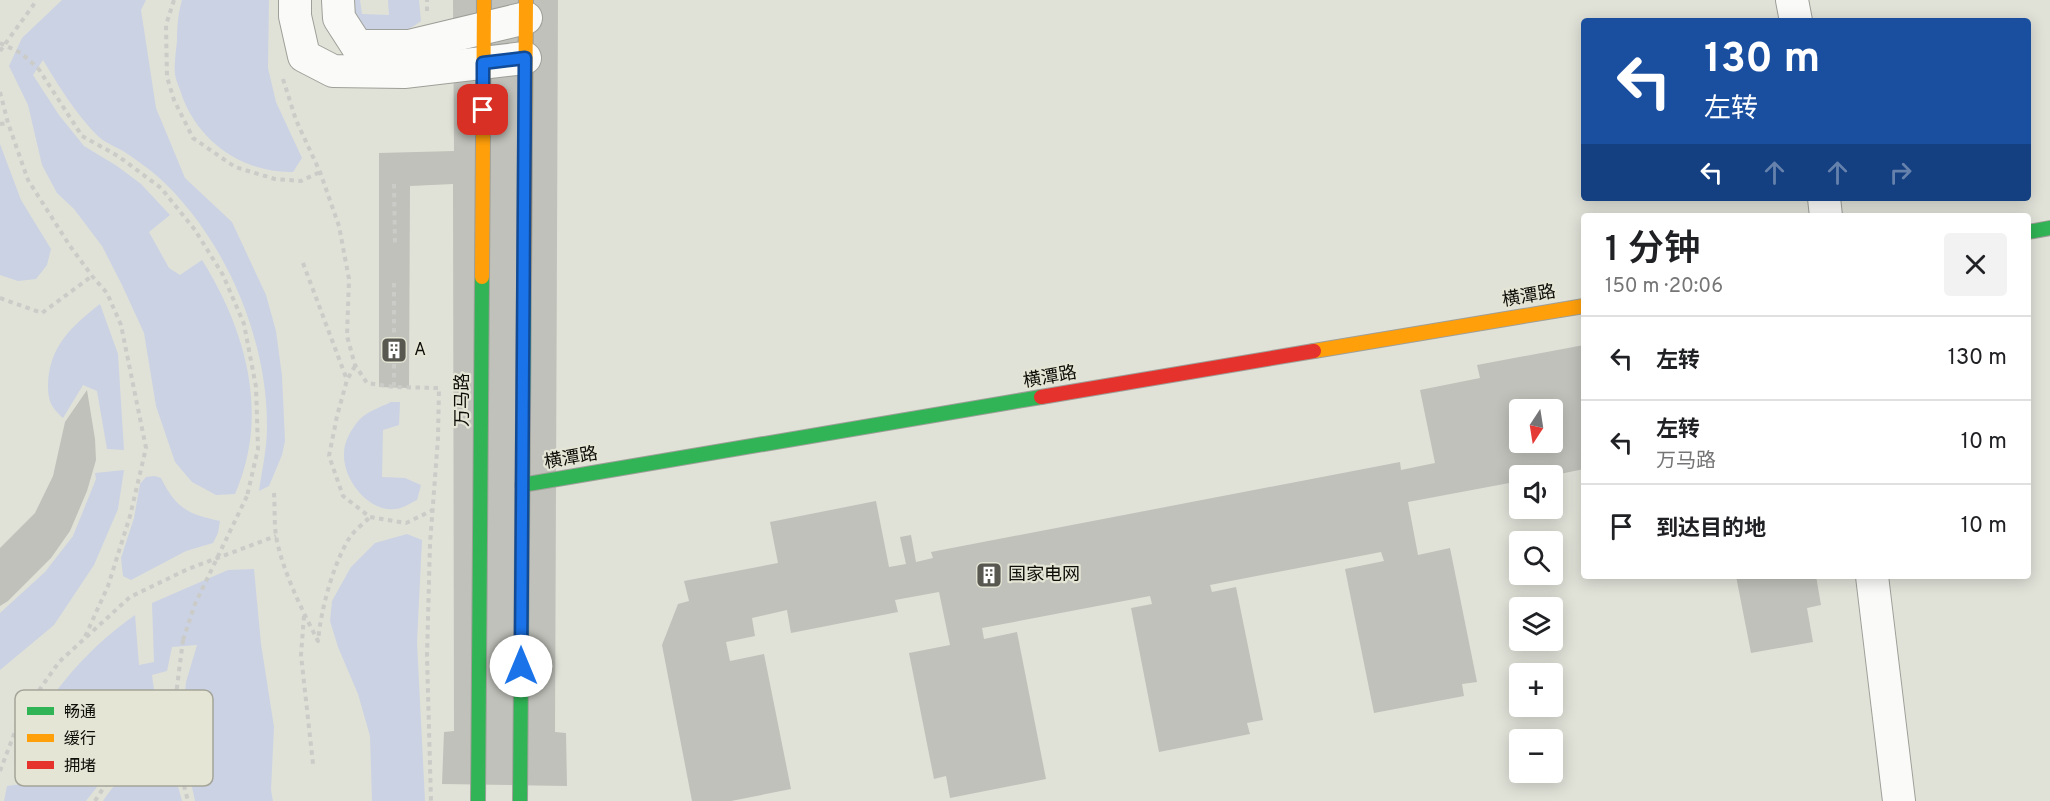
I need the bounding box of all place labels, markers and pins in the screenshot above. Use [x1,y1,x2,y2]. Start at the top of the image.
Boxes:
pin [457,84,508,135]
building icon: A [379,335,409,365]
place label: A [414,339,426,362]
building icon: 国家电网 [974,560,1004,590]
place label: 国家电网 [1008,564,1080,587]

